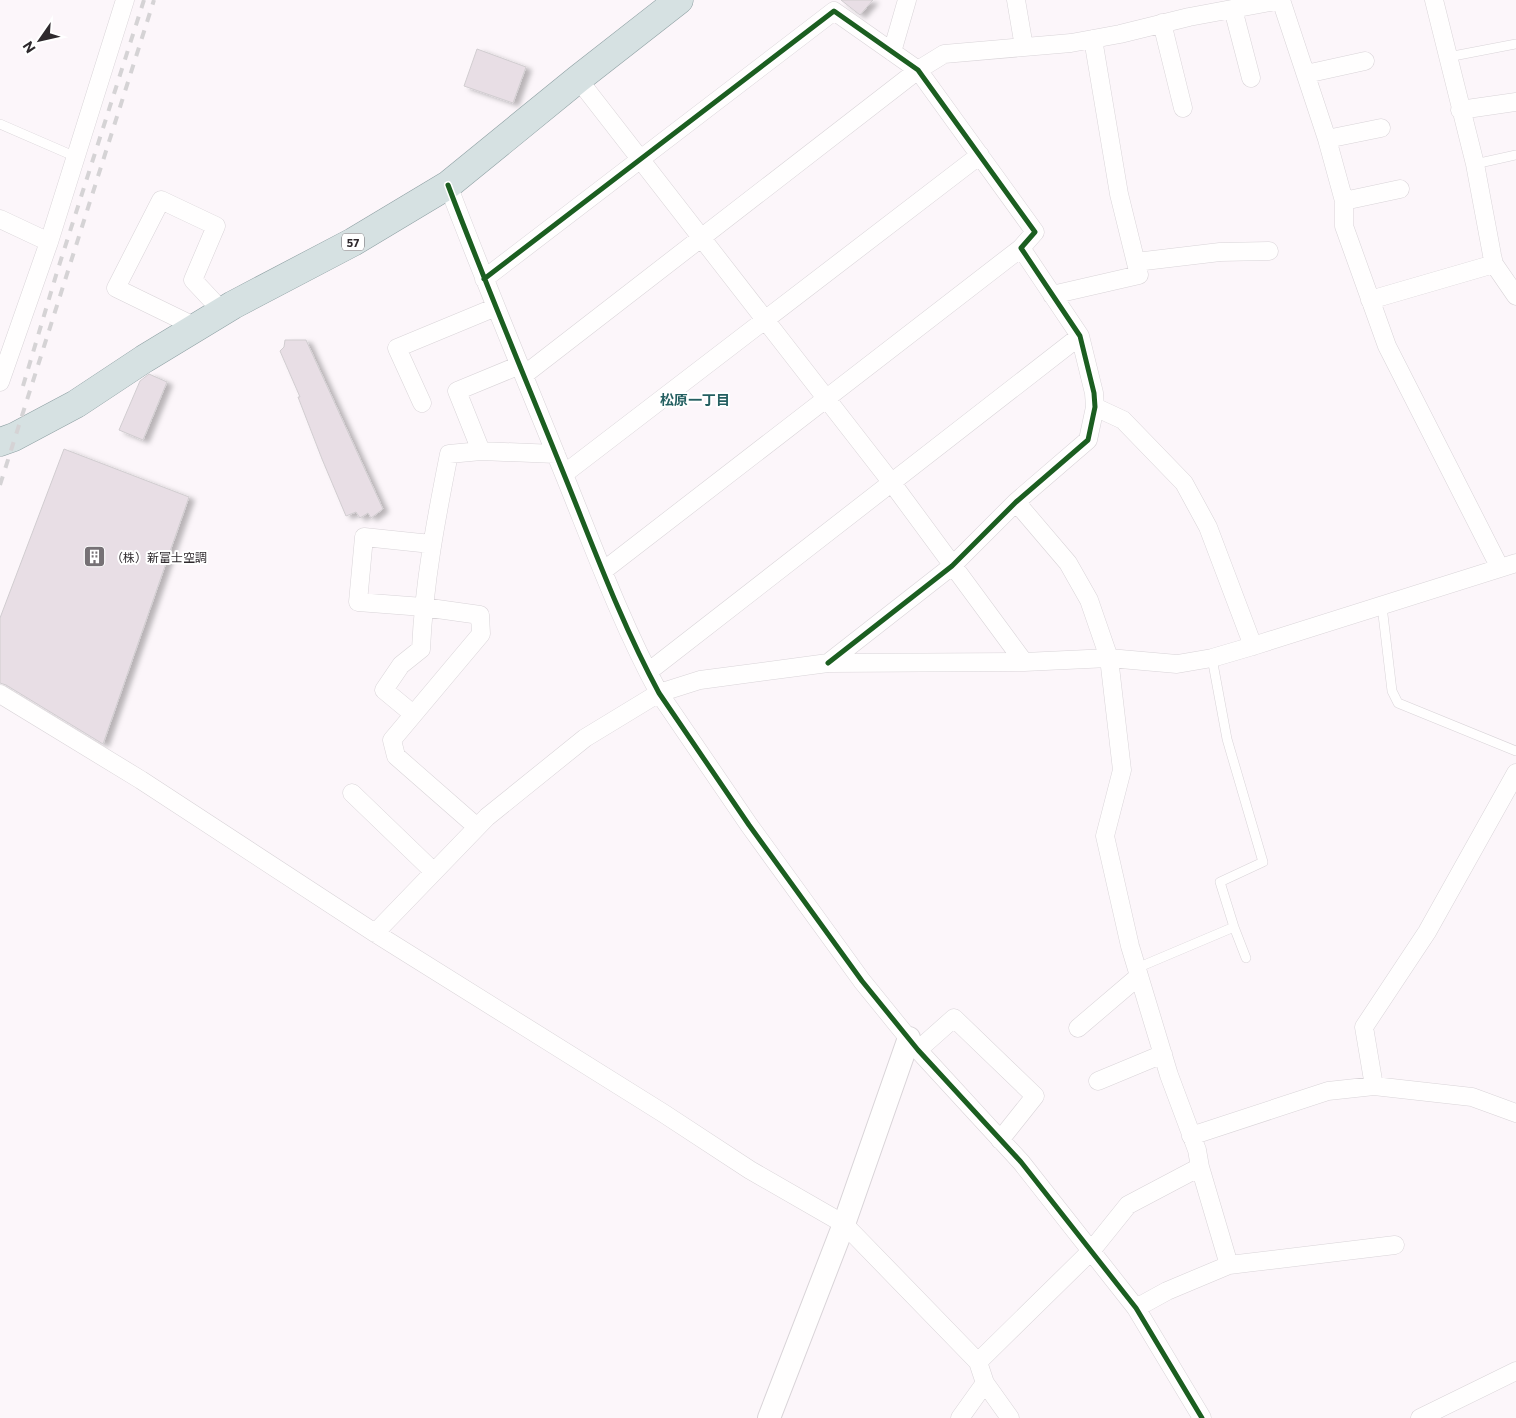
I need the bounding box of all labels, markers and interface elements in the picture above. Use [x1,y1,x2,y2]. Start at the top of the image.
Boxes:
north arrow [15,15,65,65]
text: N [19,38,39,57]
road number: 57 [342,233,364,250]
district label: 松原一丁目 [660,391,730,408]
building icon: （株）新富士空調 [83,545,107,569]
place label: （株）新富士空調 [111,550,207,564]

